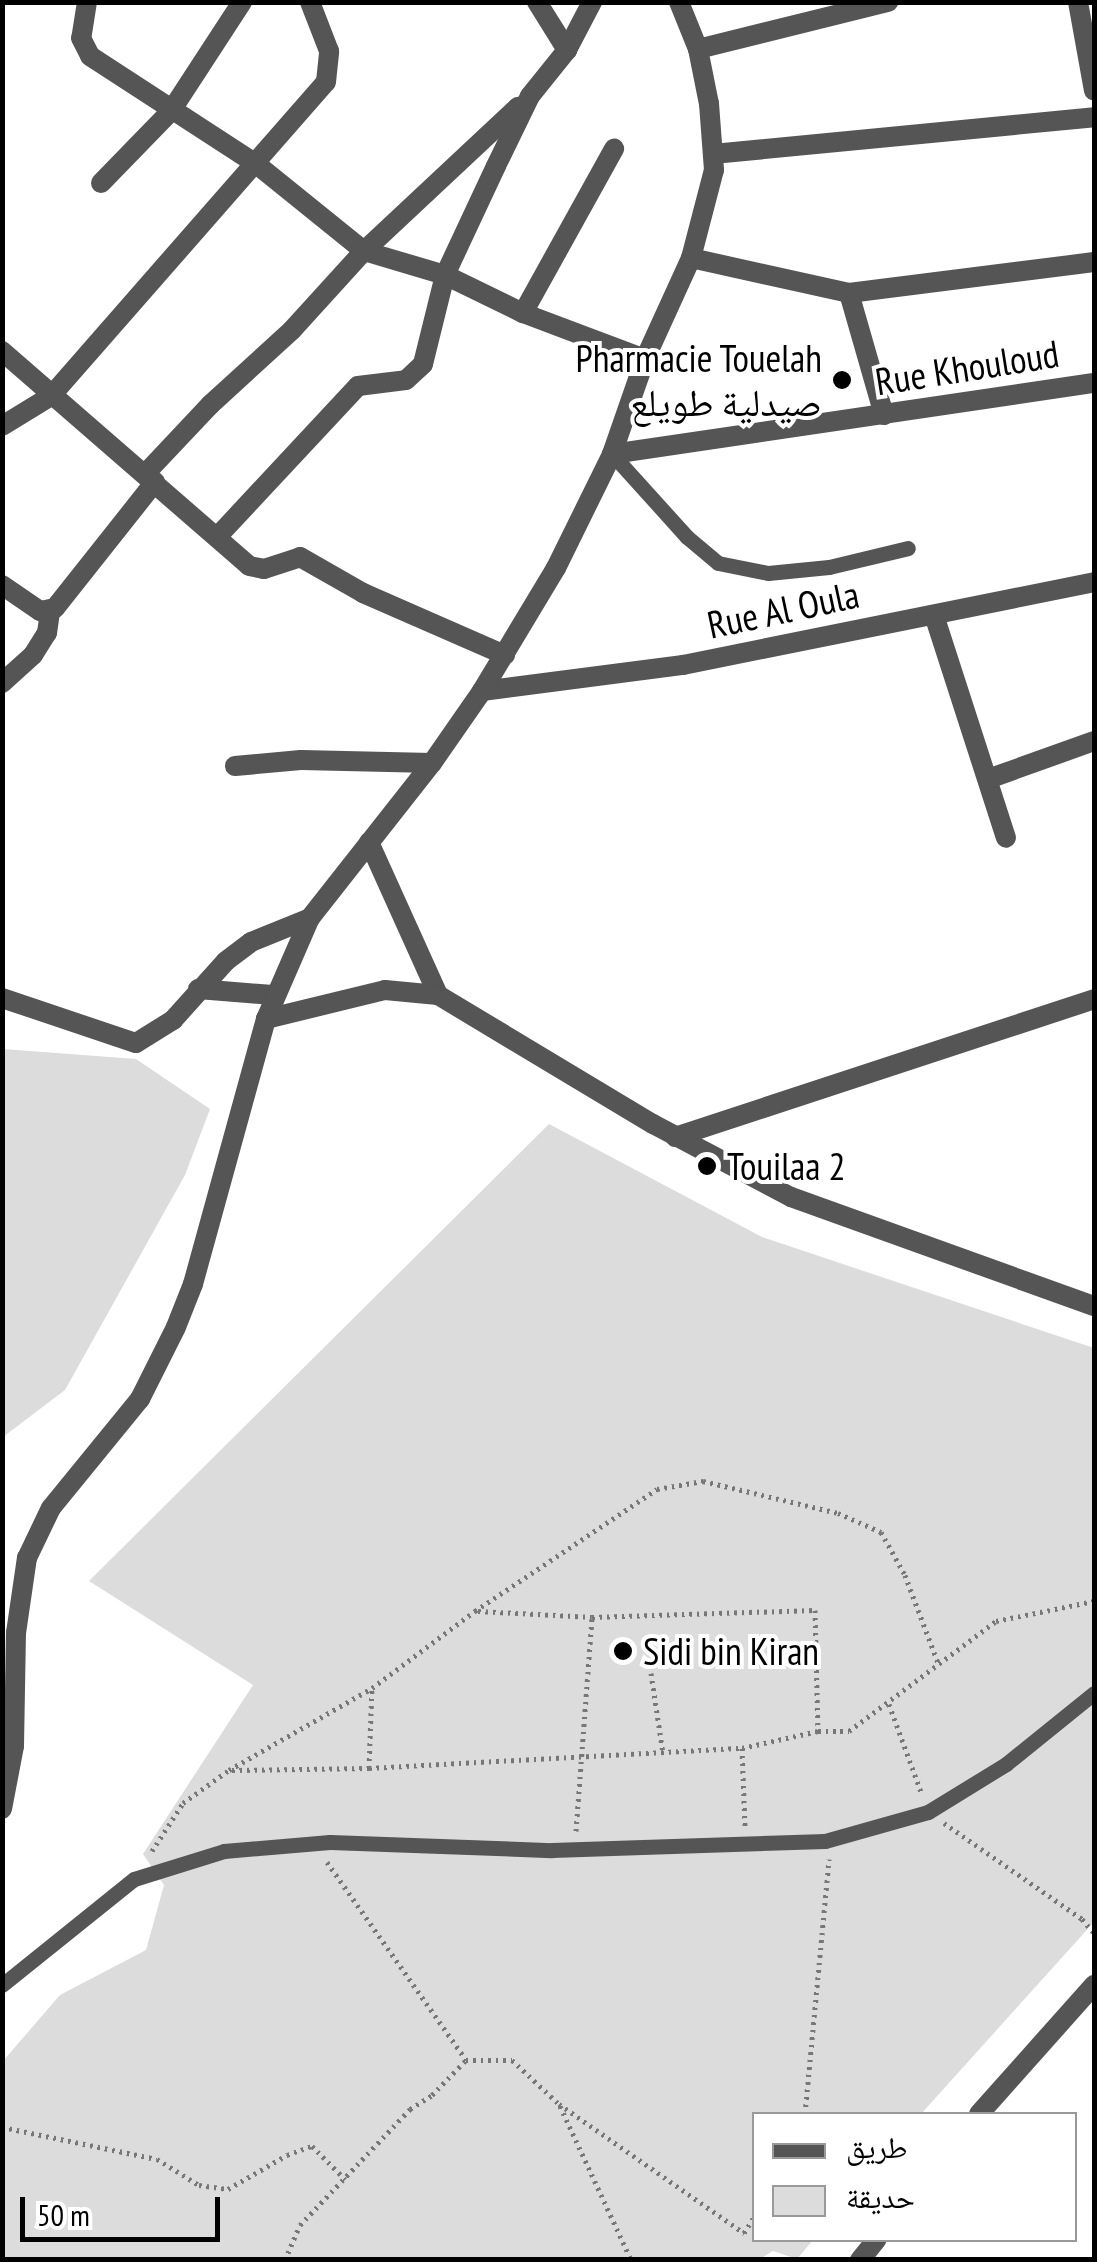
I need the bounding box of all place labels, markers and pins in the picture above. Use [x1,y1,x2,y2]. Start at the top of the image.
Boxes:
place label: Pharmacie Touelah صيدلية طويلع [575,335,822,424]
marker: Pharmacie Touelah صيدلية طويلع [831,369,853,391]
place label: Touilaa 2 [727,1143,846,1189]
marker: Touilaa 2 [696,1155,718,1177]
place label: Sidi bin Kiran [643,1628,819,1674]
marker: Sidi bin Kiran [612,1640,634,1662]

